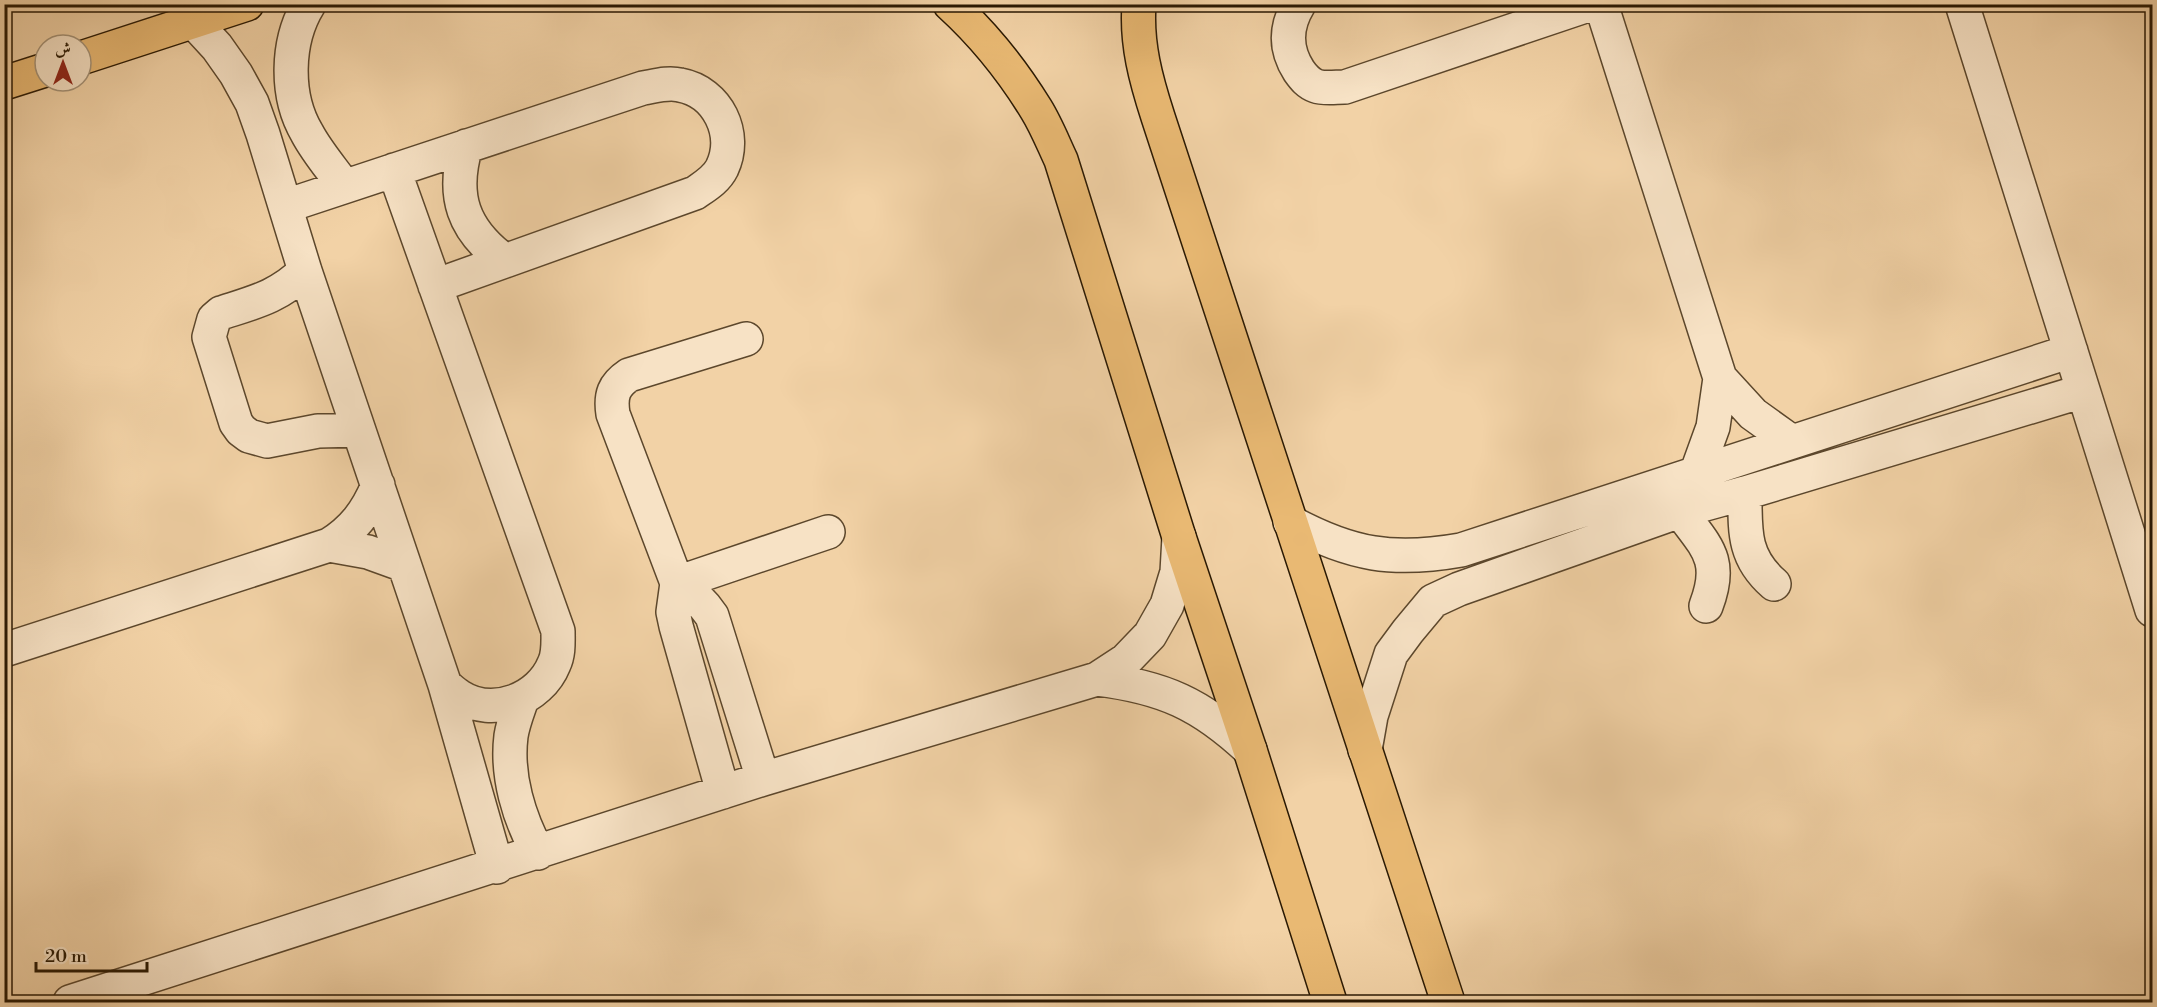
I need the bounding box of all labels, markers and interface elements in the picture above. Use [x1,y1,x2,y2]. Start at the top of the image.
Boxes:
north arrow [33,33,93,93]
text: ش [55,39,71,59]
scale bar [36,935,147,973]
text: 20 m [45,945,87,968]

